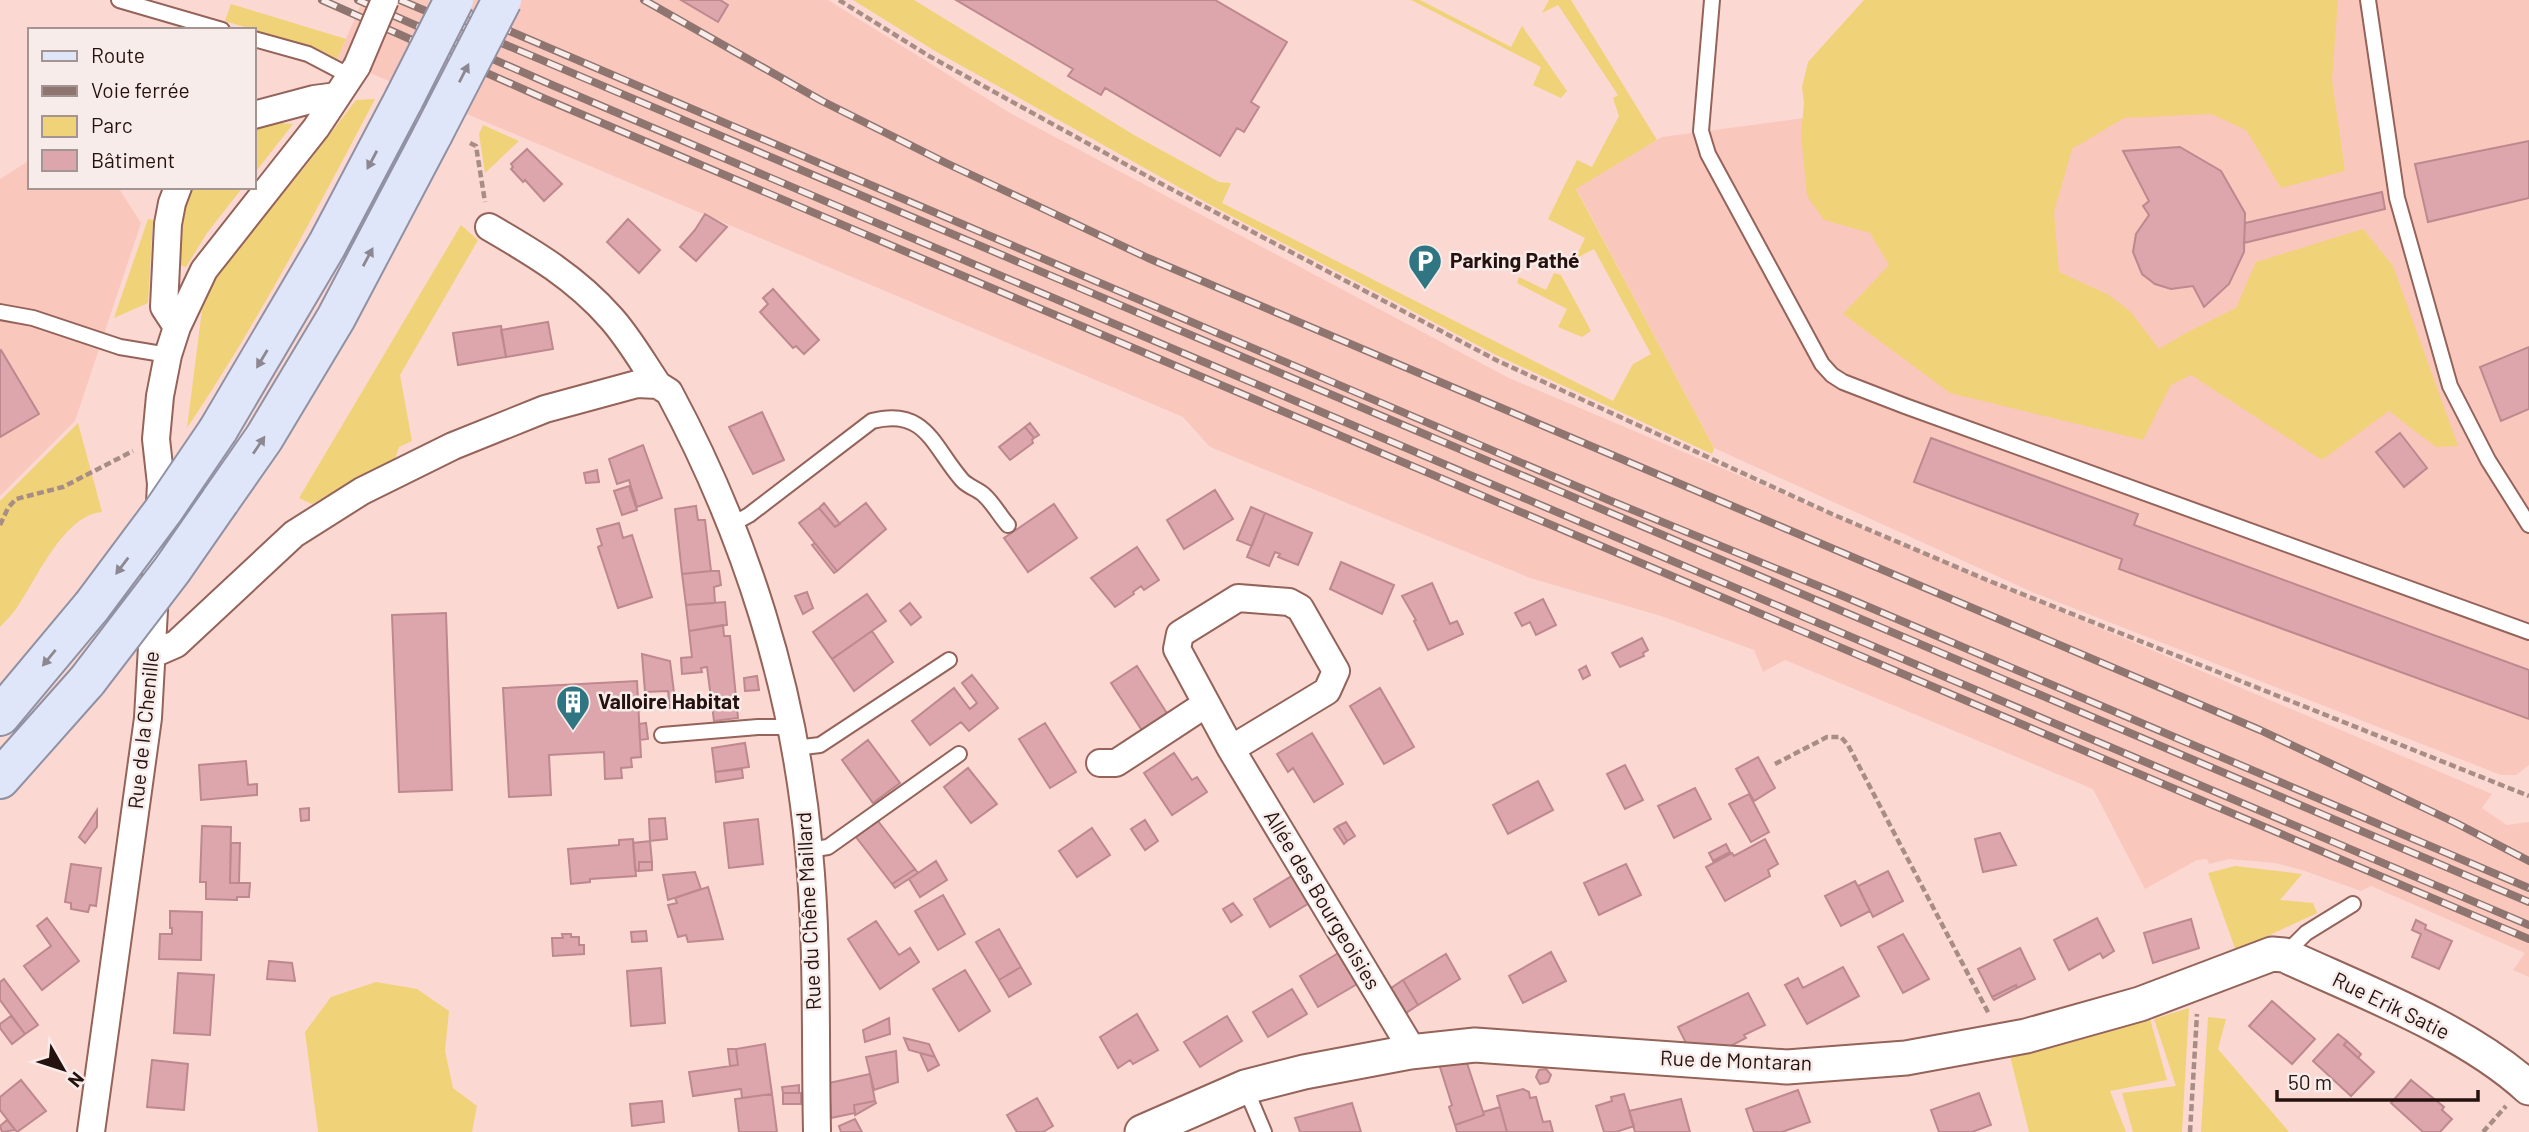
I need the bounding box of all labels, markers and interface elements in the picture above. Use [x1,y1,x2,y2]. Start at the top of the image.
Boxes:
legend [28,28,256,189]
text: Route [91,42,145,67]
one-way arrow [458,64,470,83]
text: Voie ferrée [91,77,190,102]
text: Parc [91,112,133,137]
text: Bâtiment [91,147,175,172]
one-way arrow [366,150,378,169]
parking icon: Parking Pathé [1406,242,1444,291]
one-way arrow [361,247,373,267]
place label: Parking Pathé [1450,247,1580,272]
one-way arrow [256,349,268,368]
one-way arrow [252,436,266,454]
one-way arrow [115,557,129,575]
one-way arrow [42,650,57,667]
street label: Rue de la Chenille [122,650,163,810]
building icon: Valloire Habitat [554,683,592,732]
place label: Valloire Habitat [598,688,740,713]
street label: Allée des Bourgeoisies [1260,805,1387,993]
street label: Rue du Chêne Maillard [790,811,825,1011]
street label: Rue Erik Satie [2329,966,2454,1044]
north arrow [28,1034,98,1104]
street label: Rue de Montaran [1660,1044,1813,1075]
scale bar [2277,1058,2478,1102]
text: N [64,1068,90,1092]
text: 50 m [2288,1069,2332,1094]

